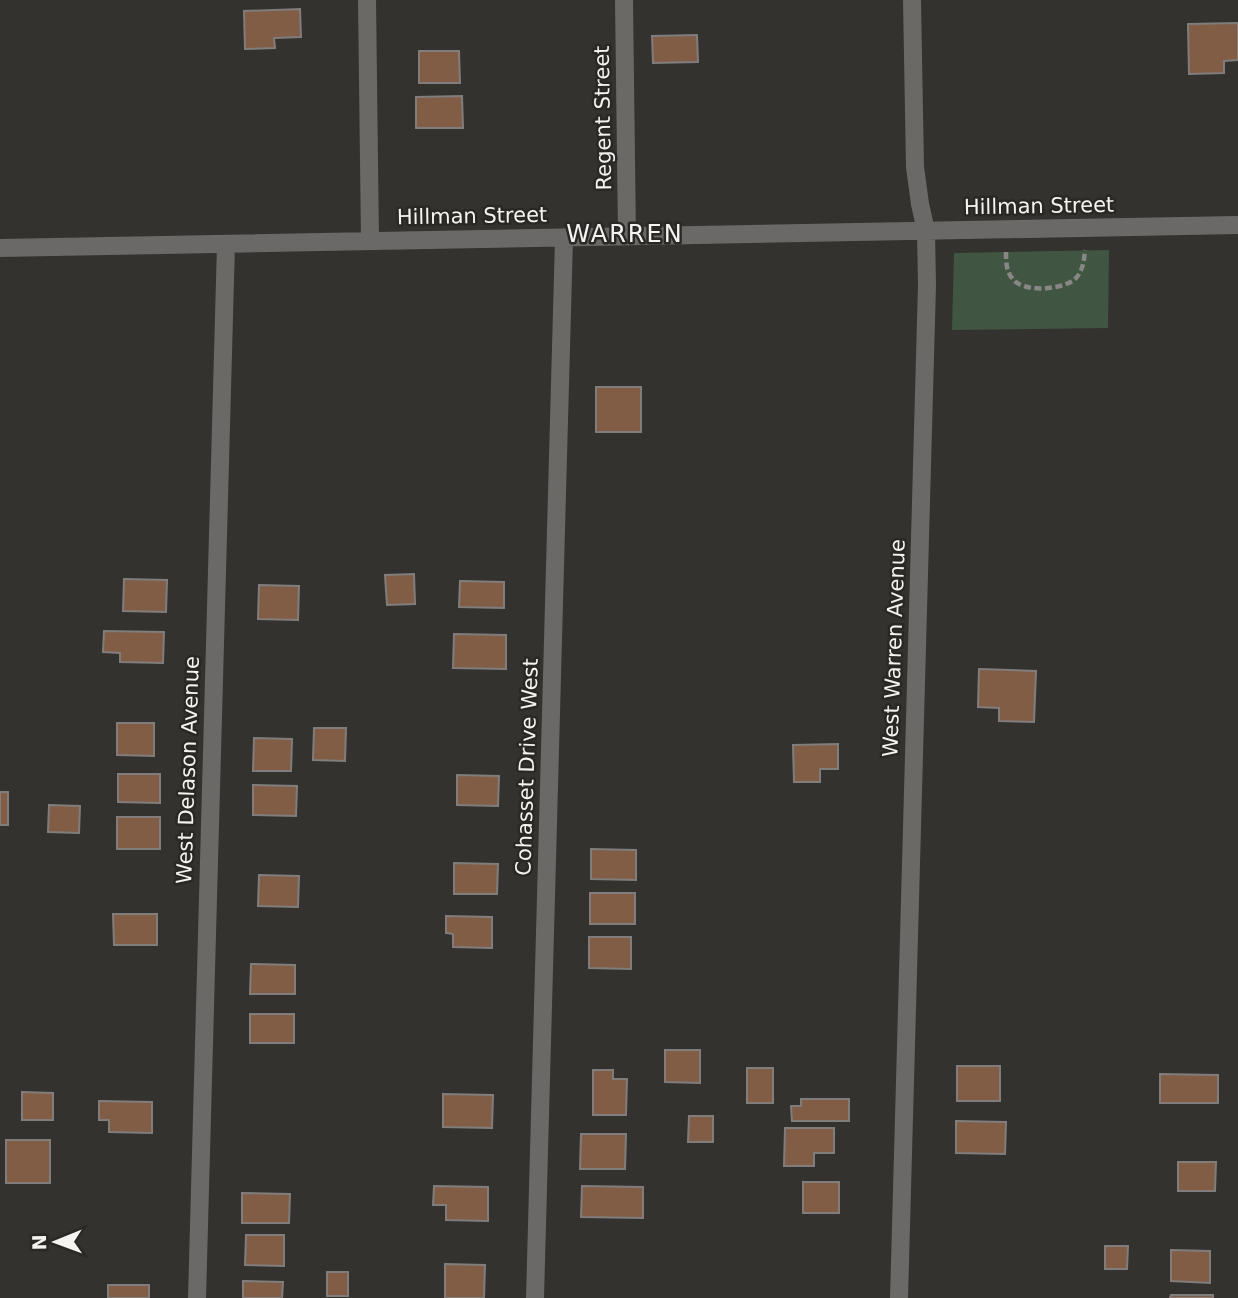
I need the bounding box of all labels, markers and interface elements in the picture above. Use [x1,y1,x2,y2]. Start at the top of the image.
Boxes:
street label: Regent Street [590,45,616,191]
street label: Hillman Street [964,193,1114,219]
street label: Hillman Street [397,203,547,229]
district label: WARREN [566,220,684,248]
street label: West Warren Avenue [878,539,910,757]
street label: West Delason Avenue [172,656,204,884]
street label: Cohasset Drive West [511,658,543,876]
north arrow [21,1207,91,1277]
text: N [28,1234,50,1250]

